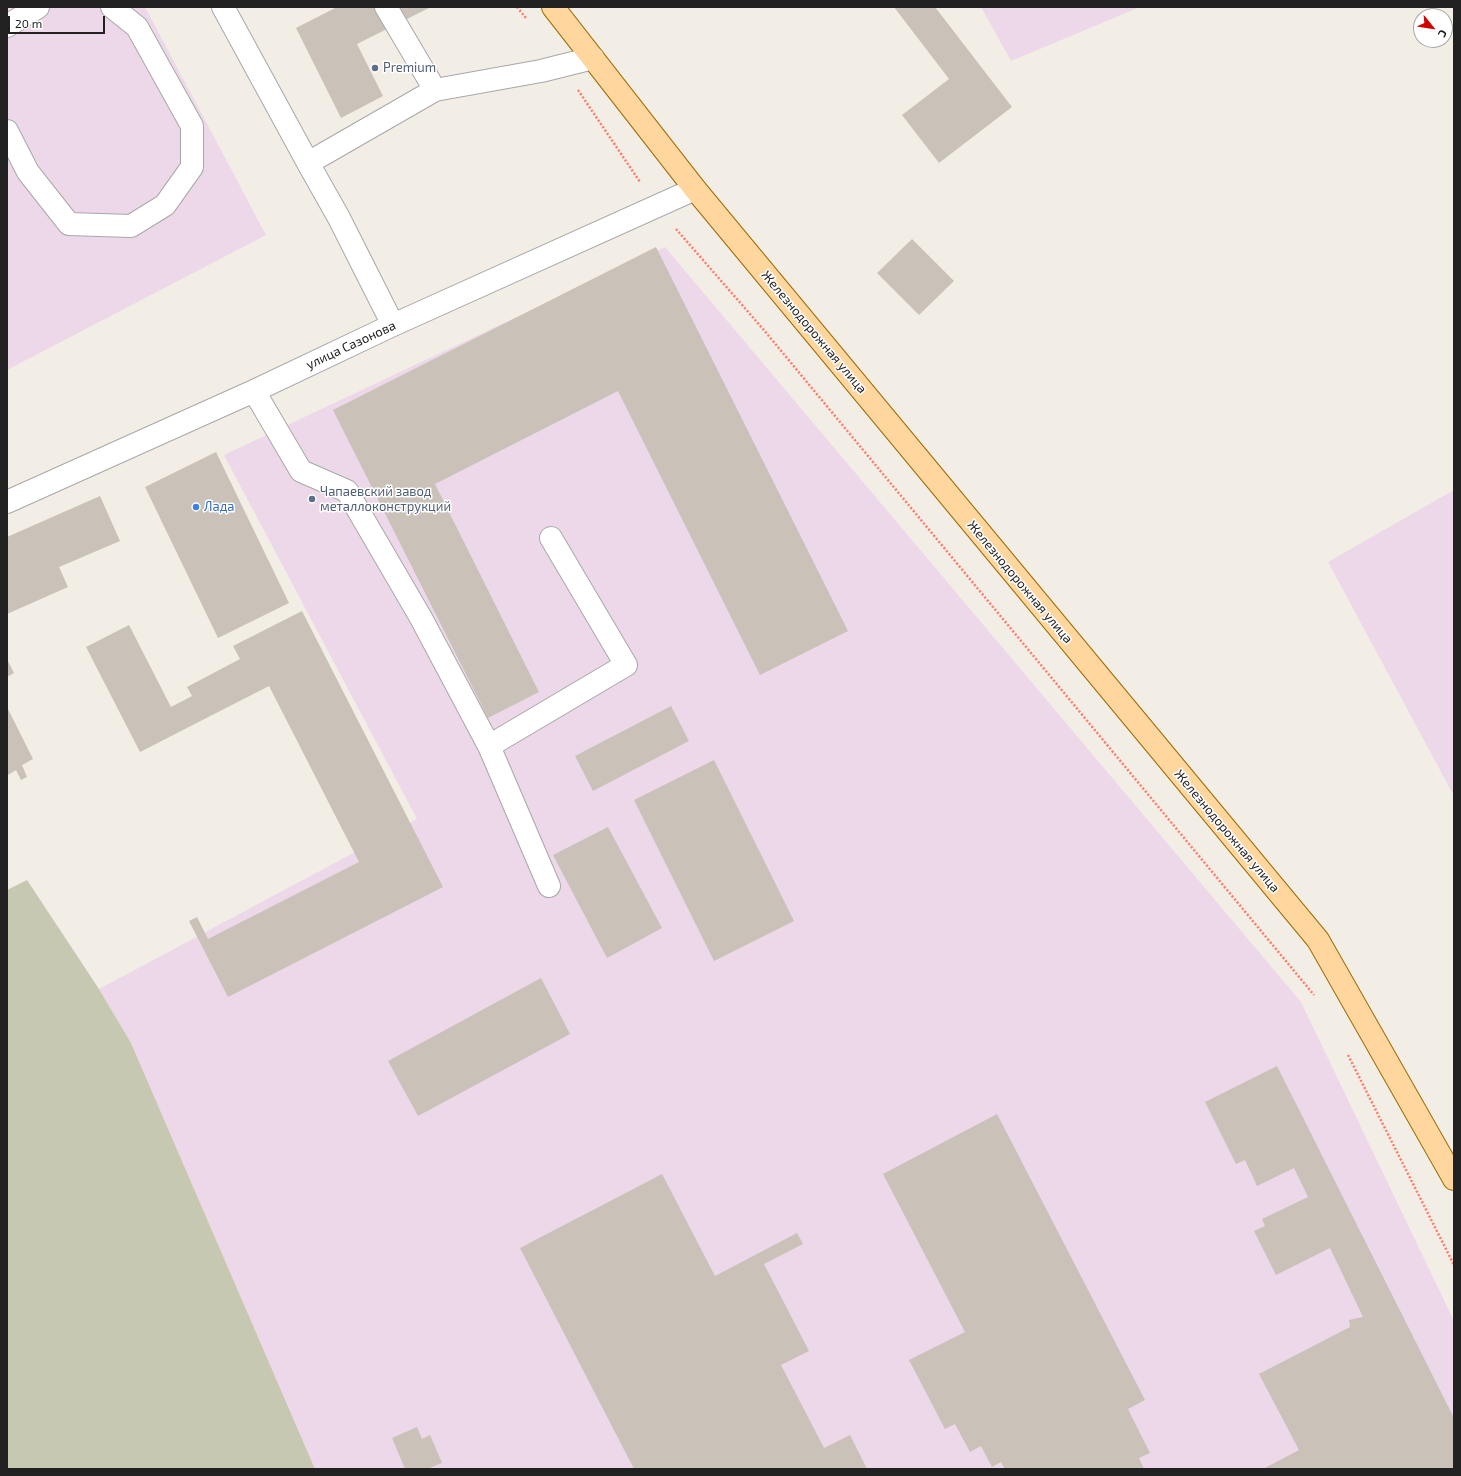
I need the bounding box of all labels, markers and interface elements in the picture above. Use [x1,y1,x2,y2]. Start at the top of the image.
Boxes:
scale bar [10,8,107,34]
north arrow [1413,8,1453,48]
text: 20 m [15,16,42,30]
text: С [1436,28,1450,40]
place label: Premium [383,60,436,76]
marker: Premium [370,63,380,73]
street label: Железнодорожная улица [758,267,870,397]
street label: улица Сазонова [304,317,398,373]
place label: Чапаевский завод металлоконструкций [320,484,451,515]
marker: Чапаевский завод металлоконструкций [307,494,317,504]
place label: Лада [204,499,234,515]
marker: Лада [191,502,201,512]
street label: Железнодорожная улица [964,517,1076,647]
street label: Железнодорожная улица [1171,766,1283,896]

